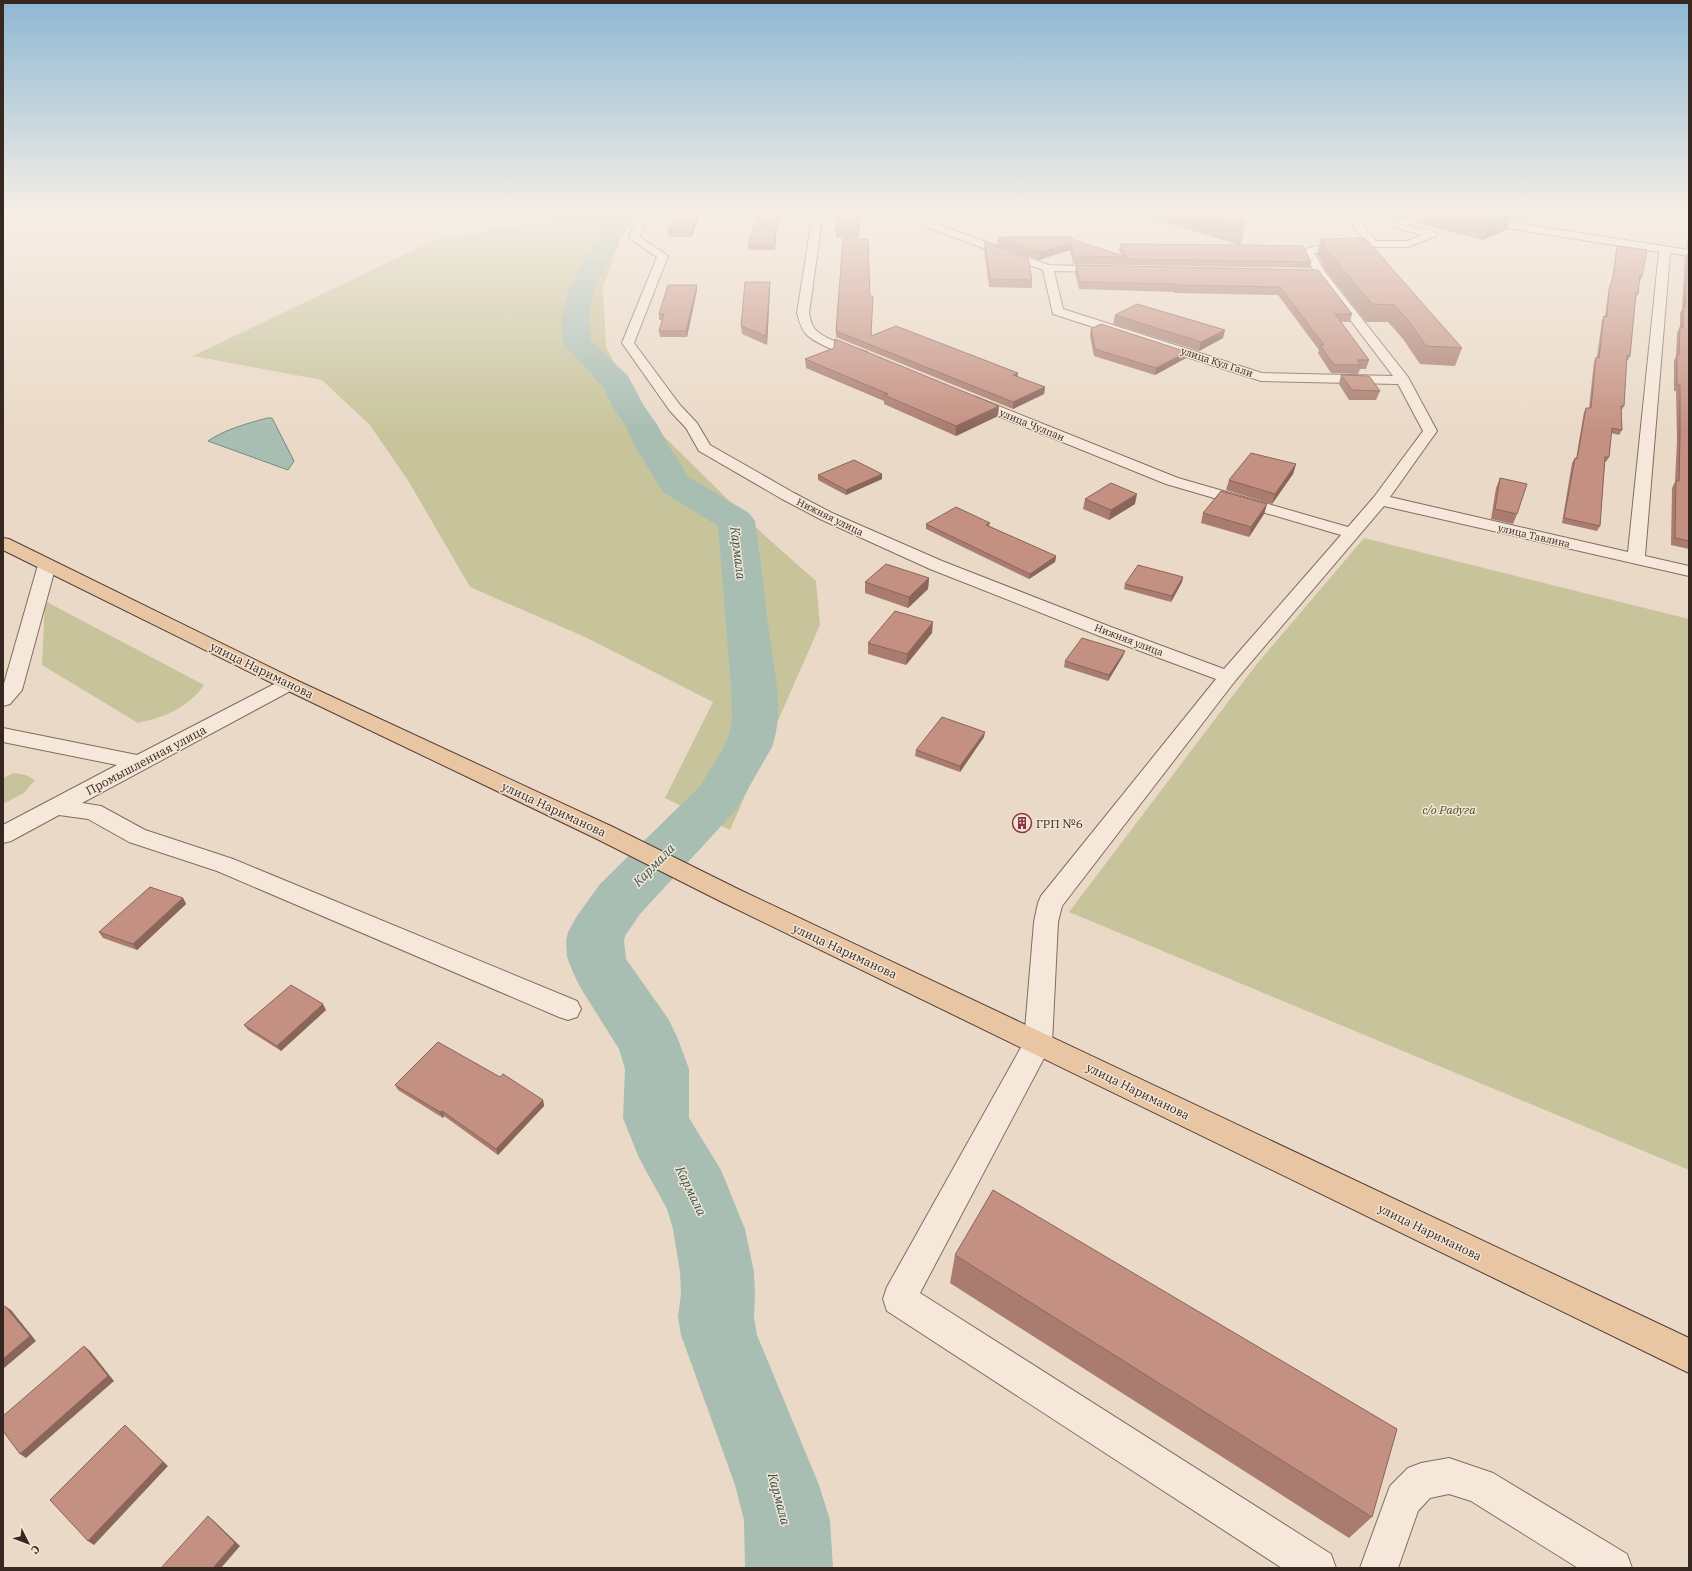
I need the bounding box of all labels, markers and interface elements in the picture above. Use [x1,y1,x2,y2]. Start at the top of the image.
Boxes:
street label: улица Кул Гали [1179,344,1255,380]
street label: улица Чулпан [998,406,1067,444]
street label: Нижняя улица [795,495,866,539]
street label: улица Тавлина [1497,521,1572,551]
water label: Кармала [726,525,750,580]
street label: Нижняя улица [1093,621,1166,659]
street label: улица Нариманова [208,638,317,702]
street label: Промышленная улица [83,722,209,798]
street label: улица Нариманова [500,778,609,840]
park label: с/о Радуга [1422,802,1476,817]
building icon: ГРП №6 [1011,812,1033,834]
place label: ГРП №6 [1036,816,1083,831]
water label: Кармала [629,840,679,891]
street label: улица Нариманова [791,920,900,982]
street label: улица Нариманова [1084,1059,1193,1123]
water label: Кармала [671,1163,710,1219]
street label: улица Нариманова [1376,1200,1485,1264]
water label: Кармала [764,1470,794,1527]
north arrow [8,1523,48,1563]
text: С [28,1542,43,1557]

